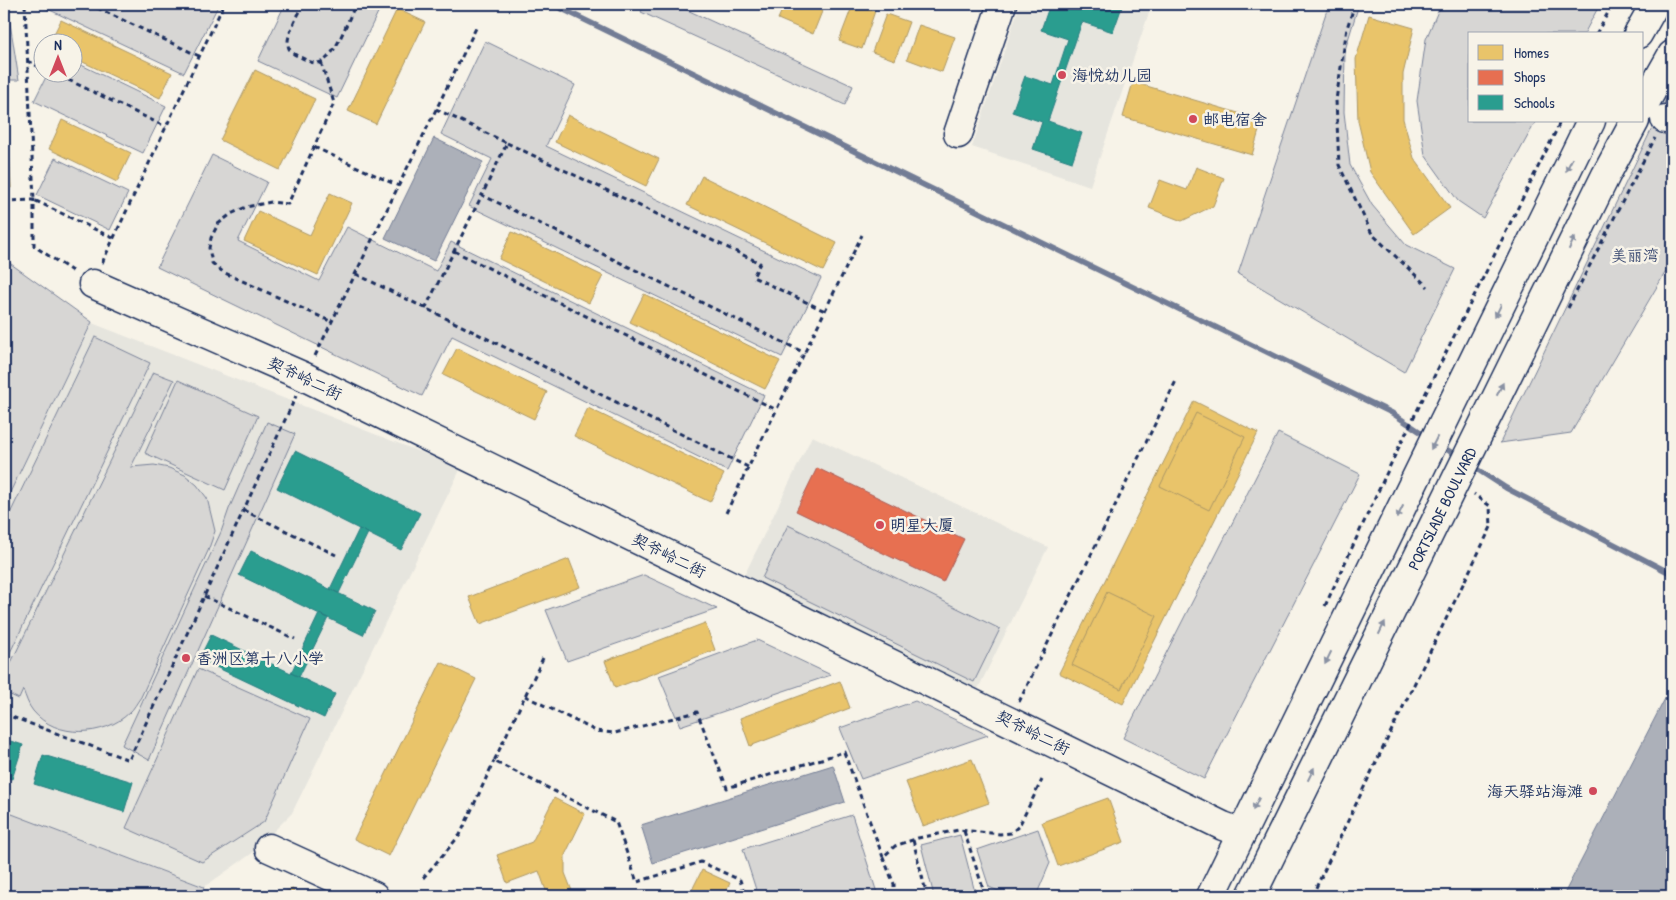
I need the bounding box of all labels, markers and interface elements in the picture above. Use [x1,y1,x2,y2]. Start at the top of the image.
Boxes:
north arrow [32,32,82,82]
legend [1468,32,1644,122]
text: N [54,35,62,54]
text: Homes [1514,42,1549,63]
place label: 海悦幼儿园 [1072,64,1152,86]
text: Shops [1514,66,1546,87]
marker: 海悦幼儿园 [1056,69,1068,81]
text: Schools [1514,92,1555,113]
place label: 邮电宿舍 [1203,108,1267,130]
marker: 邮电宿舍 [1187,113,1199,125]
one-way arrow [1565,157,1573,172]
one-way arrow [1568,236,1576,250]
park label: 美丽湾 [1611,244,1659,266]
one-way arrow [1494,304,1502,318]
street label: 契爷岭二街 [264,351,346,405]
one-way arrow [1496,382,1504,396]
one-way arrow [1430,436,1438,450]
street label: PORTSLADE BOULVARD [1402,443,1482,574]
one-way arrow [1396,505,1404,519]
place label: 明星大厦 [890,514,954,536]
marker: 明星大厦 [874,519,886,531]
street label: 契爷岭二街 [628,528,710,582]
one-way arrow [1378,621,1386,635]
place label: 香洲区第十八小学 [196,647,324,669]
one-way arrow [1324,651,1332,665]
marker: 香洲区第十八小学 [180,652,192,664]
street label: 契爷岭二街 [992,705,1074,759]
one-way arrow [1307,767,1315,781]
place label: 海天驿站海滩 [1487,780,1583,802]
marker: 海天驿站海滩 [1587,785,1599,797]
one-way arrow [1252,797,1260,811]

